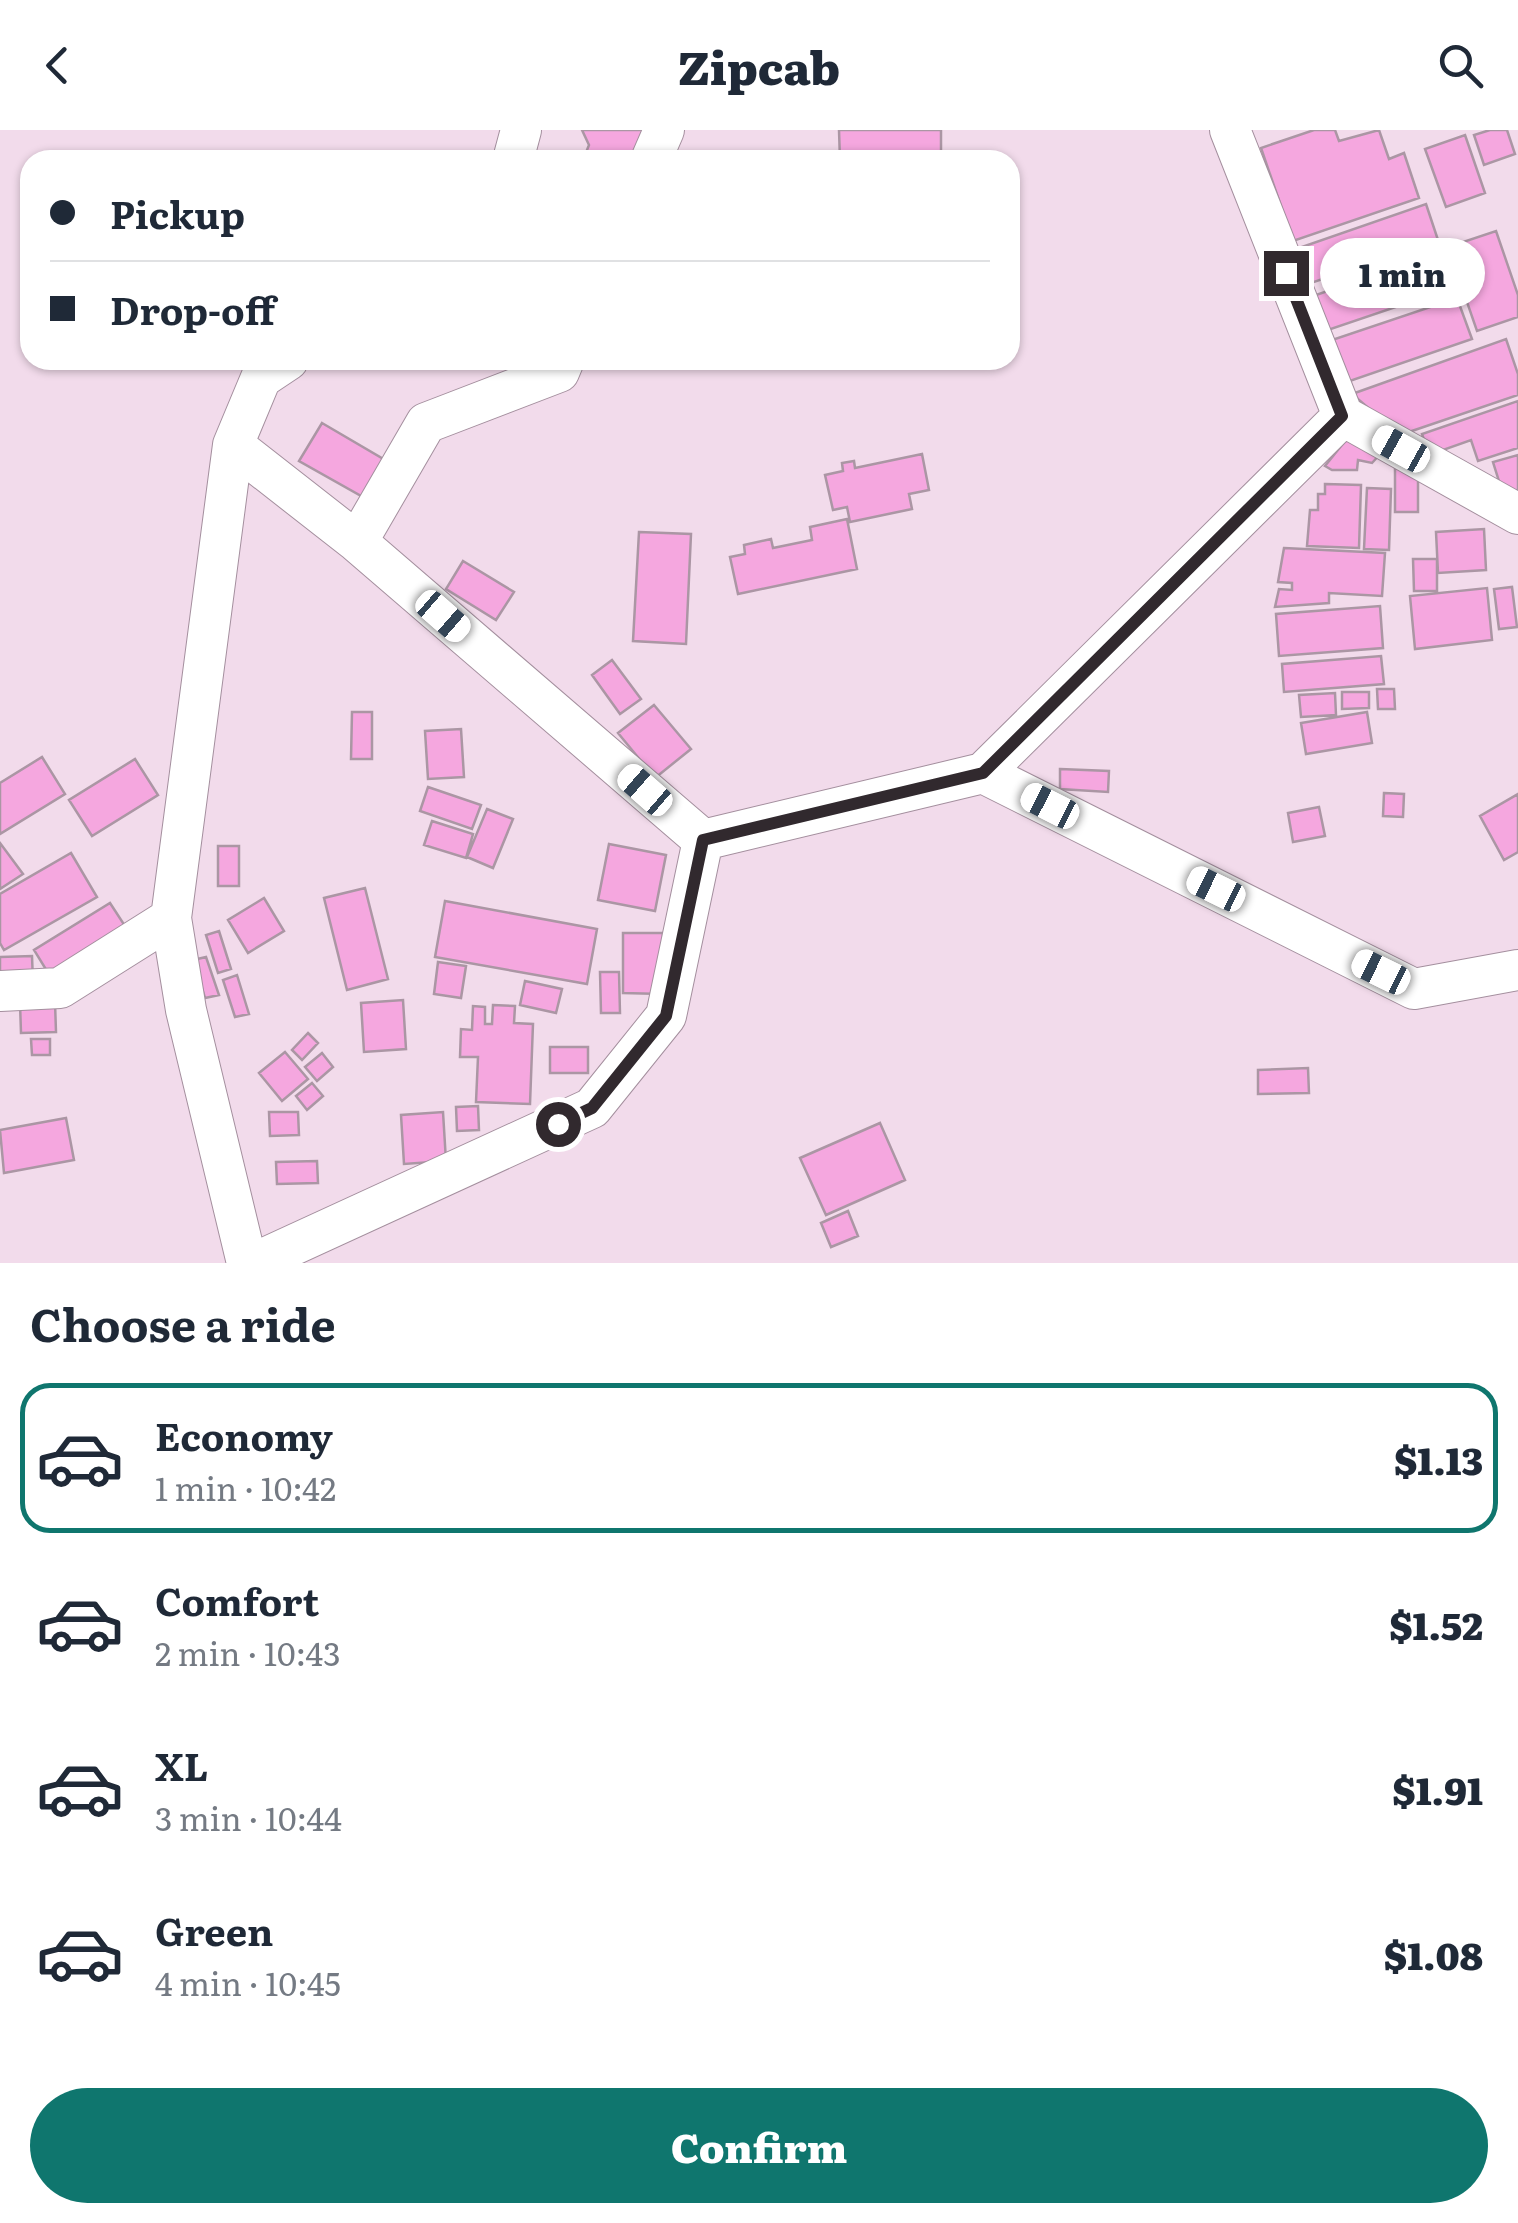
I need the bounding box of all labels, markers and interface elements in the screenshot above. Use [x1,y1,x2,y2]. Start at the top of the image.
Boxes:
text: Zipcab [678,32,840,99]
icon: back [30,38,85,93]
icon: search [1433,38,1488,93]
text: Pickup [110,184,245,241]
callout: 1 min [1321,238,1486,308]
text: 1 min [1359,249,1446,297]
route end [1264,251,1309,296]
text: Drop-off [110,280,275,337]
car [1367,421,1435,477]
car [411,585,475,647]
car [613,759,677,821]
car [1016,779,1084,833]
car [1182,862,1250,916]
car [1347,945,1415,999]
route start [536,1102,581,1147]
text: Choose a ride [30,1289,336,1356]
text: Economy [155,1406,333,1463]
icon: car [35,1413,125,1503]
text: $1.13 [1394,1430,1483,1487]
text: 1 min · 10:42 [155,1463,336,1511]
text: Comfort [155,1571,319,1628]
icon: car [35,1578,125,1668]
text: $1.52 [1389,1595,1483,1652]
text: 2 min · 10:43 [155,1628,340,1676]
text: XL [155,1736,208,1793]
icon: car [35,1743,125,1833]
text: $1.91 [1392,1760,1483,1817]
text: 3 min · 10:44 [155,1793,342,1841]
text: Green [155,1901,273,1958]
icon: car [35,1908,125,1998]
text: $1.08 [1384,1925,1483,1982]
text: 4 min · 10:45 [155,1958,341,2006]
button: Confirm [30,2088,1488,2203]

